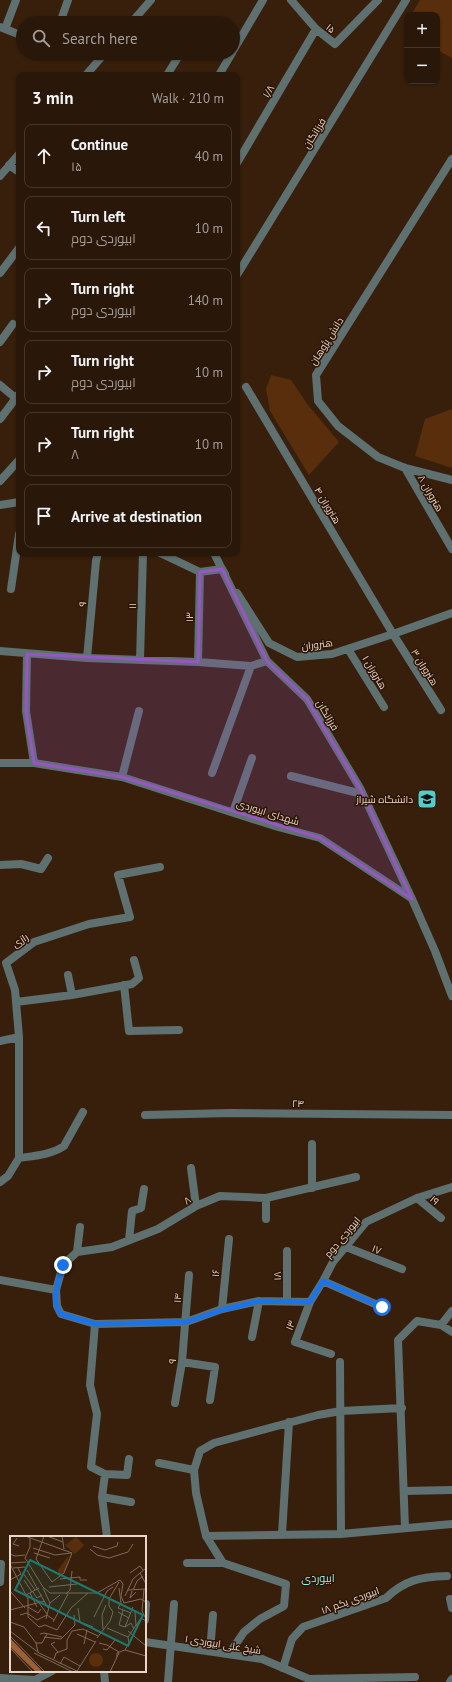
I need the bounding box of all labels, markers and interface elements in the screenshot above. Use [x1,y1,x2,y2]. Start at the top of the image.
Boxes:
map controls [404,12,440,84]
button: + [404,12,440,48]
search box [16,16,240,60]
street label: ۱۵ [323,21,338,36]
icon: search [30,27,52,49]
text: Search here [62,29,138,48]
button: − [404,48,440,84]
street label: ۱/۸ [260,82,277,100]
text: 3 min [32,87,73,109]
text: Walk · 210 m [152,90,224,107]
street label: فرزانگان [300,116,329,151]
text: Continue [71,135,128,154]
icon: ahead [33,145,55,167]
text: 40 m [195,148,223,165]
text: ۱۵ [71,158,82,175]
text: Turn left [71,207,125,226]
icon: left [33,217,55,239]
text: 10 m [195,220,223,237]
text: ابیوردی دوم [71,230,136,247]
text: Turn right [71,279,134,298]
icon: right [33,289,55,311]
text: 140 m [188,292,223,309]
text: ابیوردی دوم [71,302,136,319]
street label: دانش پژوهان [307,315,346,368]
text: Turn right [71,351,134,370]
icon: right [33,361,55,383]
text: 10 m [195,364,223,381]
text: ابیوردی دوم [71,374,136,391]
text: Turn right [71,423,134,442]
icon: right [33,433,55,455]
text: 10 m [195,436,223,453]
text: ۸ [71,446,79,463]
street label: هنروران ۸ [415,473,446,514]
street label: هنروران ۴ [312,484,344,526]
icon: arrive [33,505,55,527]
text: Arrive at destination [71,507,202,526]
street label: ۹ [76,601,89,607]
street label: ۱۱ [126,603,139,609]
street label: ۱۳ [183,612,196,622]
street label: هنروران [301,636,333,653]
street label: هنروران ۳ [408,647,441,688]
street label: هنروران ۱ [359,653,390,692]
street label: فرزانگان [314,697,342,733]
school or university icon: دانشگاه شیراز [416,788,438,810]
place label: دانشگاه شیراز [355,793,413,806]
street label: شهدای ابیوردی [235,797,301,828]
street label: رازی [10,930,31,950]
street label: ۲۴ [292,1097,304,1110]
street label: ۸ [181,1193,193,1208]
street label: ۱۹ [427,1193,442,1208]
street label: ابیوردی دوم [321,1214,364,1261]
street label: ۱۷ [370,1242,384,1257]
route end [54,1256,72,1274]
street label: ۱۶ [209,1268,222,1278]
street label: ۱۸ [271,1271,284,1281]
street label: ۱۴ [171,1292,184,1303]
route start [373,1298,391,1316]
street label: ۱۳ [283,1318,298,1332]
street label: ۹ [166,1358,179,1365]
inset map [10,1536,146,1672]
district label: ابیوردی [301,1571,335,1585]
street label: ۱۸ ابیوردی یکم [319,1584,381,1618]
street label: شیخ علی ابیوردی ۱ [184,1632,262,1657]

